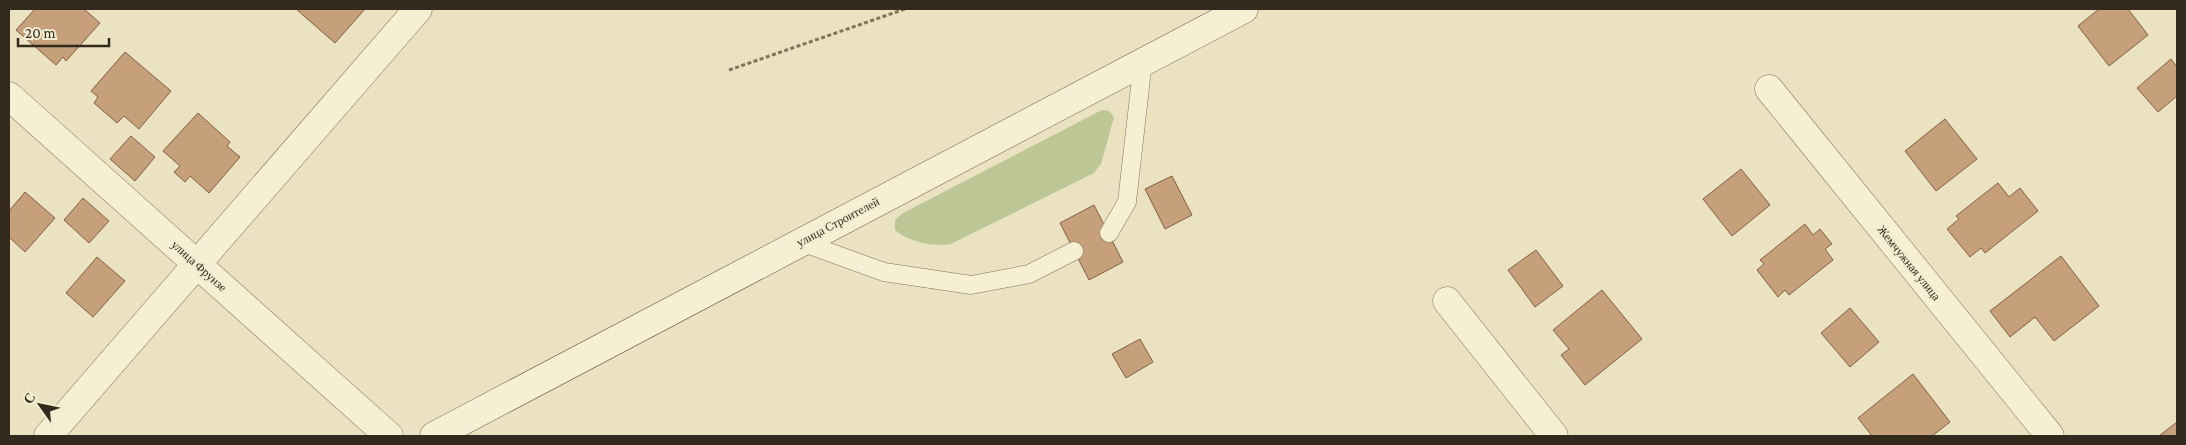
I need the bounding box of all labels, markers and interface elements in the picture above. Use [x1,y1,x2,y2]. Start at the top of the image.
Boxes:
scale bar [18,15,109,47]
text: 20 m [25,25,56,41]
street label: улица Строителей [794,194,882,250]
street label: Жемчужная улица [1874,223,1944,304]
street label: улица Фрунзе [168,237,230,295]
north arrow [15,380,65,430]
text: С [20,389,39,407]

